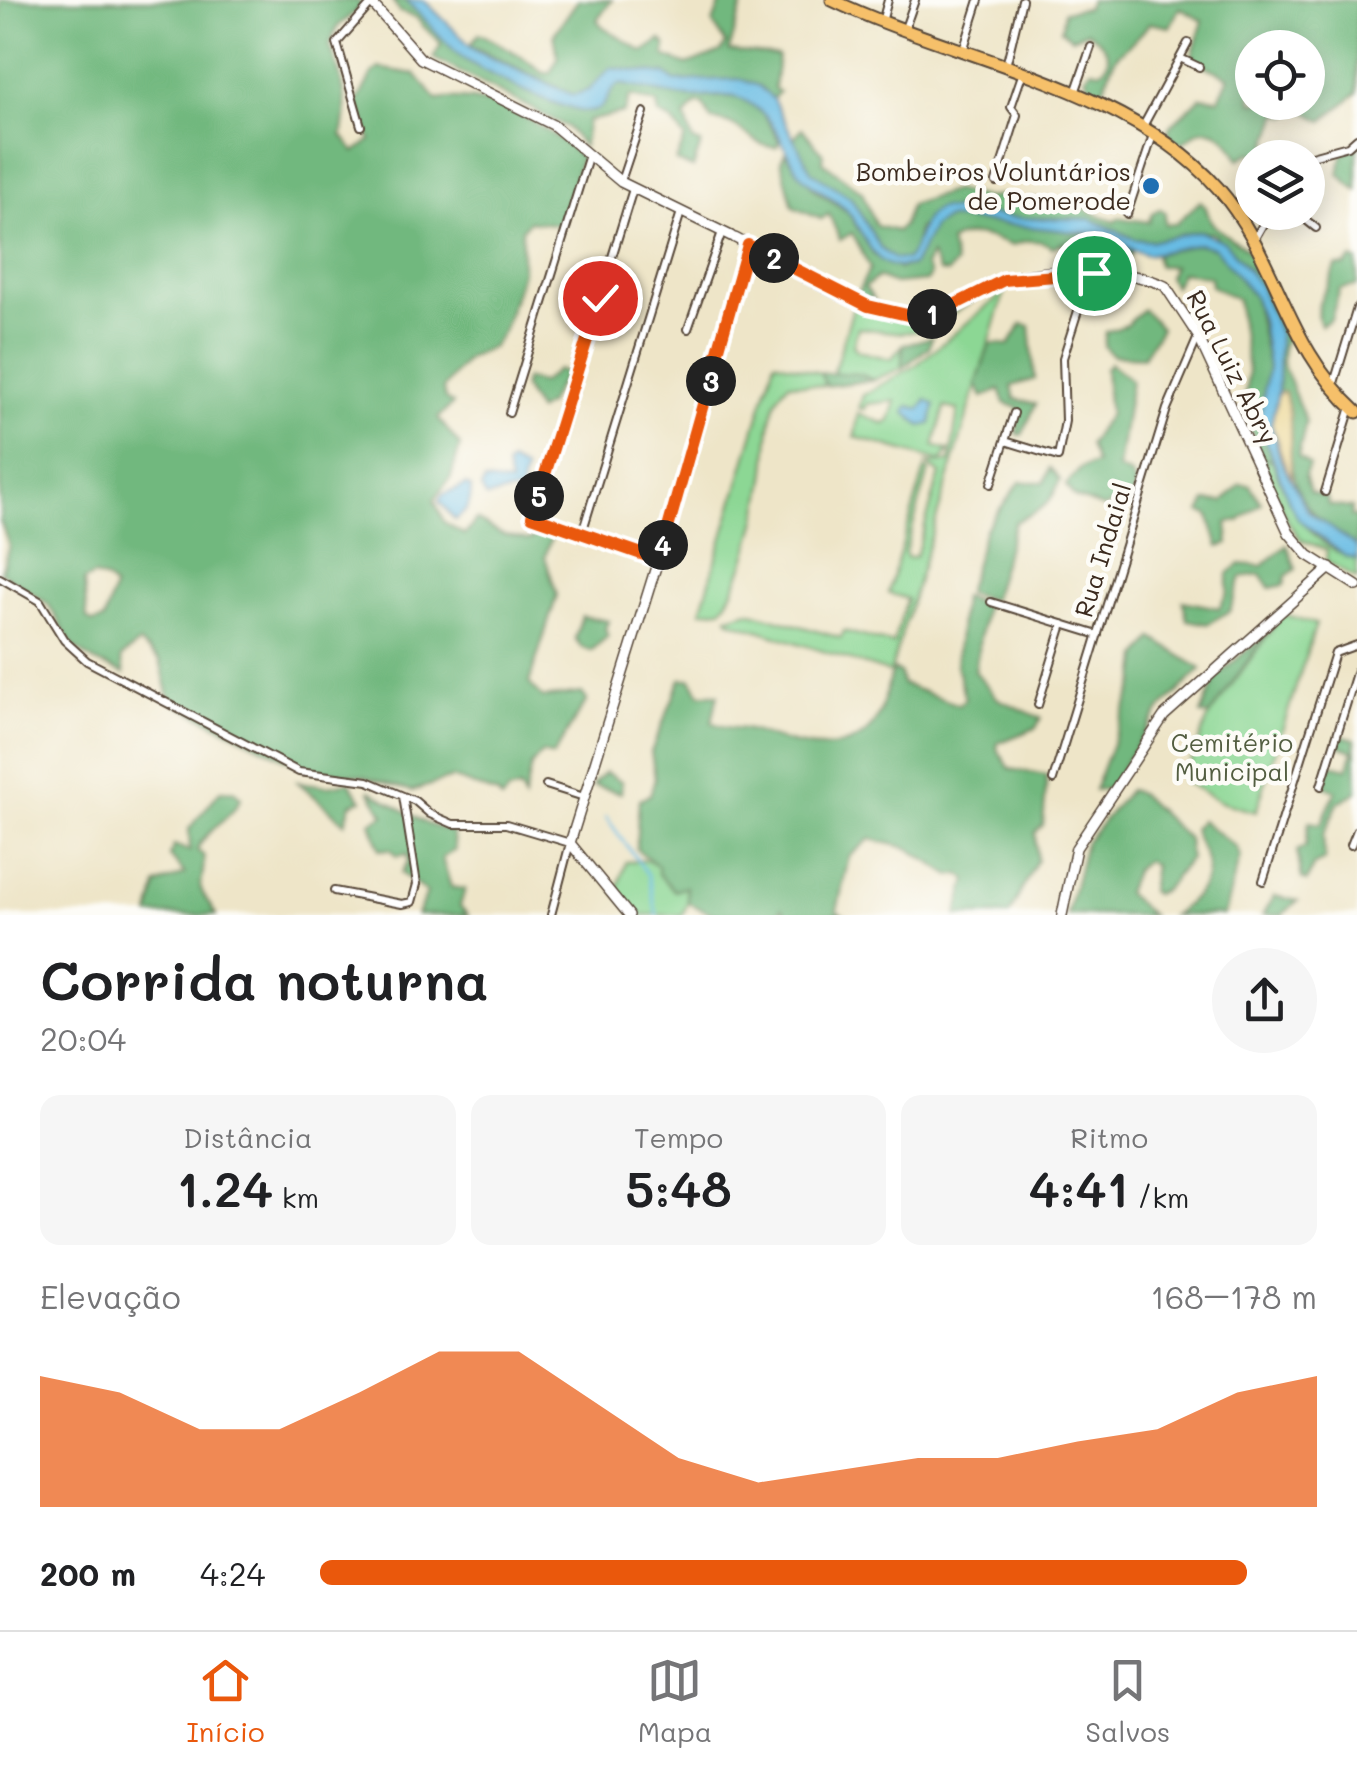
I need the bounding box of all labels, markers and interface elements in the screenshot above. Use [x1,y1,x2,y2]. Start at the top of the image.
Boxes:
map controls [1235,30,1325,230]
button: locate [1235,30,1325,120]
button: layers [1235,140,1325,230]
place label: Bombeiros Voluntários de Pomerode [856,155,1131,216]
marker: Bombeiros Voluntários de Pomerode [1140,175,1162,197]
pin [1052,231,1137,316]
pin: 2 [749,233,799,283]
text: 2 [766,240,782,276]
icon: arrive [1067,246,1122,301]
pin [558,256,643,341]
icon: check [573,271,628,326]
street label: Rua Luiz Abry [1179,284,1285,449]
pin: 1 [907,289,957,339]
text: 1 [926,296,938,332]
pin: 3 [686,356,736,406]
text: 3 [703,363,719,399]
pin: 5 [514,471,564,521]
text: 5 [531,478,547,514]
street label: Rua Indaial [1066,479,1138,621]
pin: 4 [638,520,688,570]
text: 4 [654,527,672,563]
park label: Cemitério Municipal [1171,726,1293,787]
text: Corrida noturna [40,943,489,1015]
button: share [1212,948,1317,1053]
text: 20:04 [40,1017,126,1059]
text: Distância [183,1119,312,1155]
text: Tempo [634,1119,723,1155]
text: Ritmo [1070,1119,1148,1155]
text: 1.24 [177,1155,273,1221]
text: 5:48 [625,1155,732,1221]
text: 4:41 [1029,1155,1129,1221]
text: km [273,1179,319,1215]
text: /km [1129,1179,1189,1215]
text: Elevação [40,1275,181,1317]
text: 168–178 m [1151,1275,1317,1317]
text: 200 m [40,1552,136,1594]
text: 4:24 [200,1552,265,1594]
tab: Início [187,1653,265,1749]
tab: Mapa [638,1653,712,1749]
tab: Salvos [1085,1653,1170,1749]

